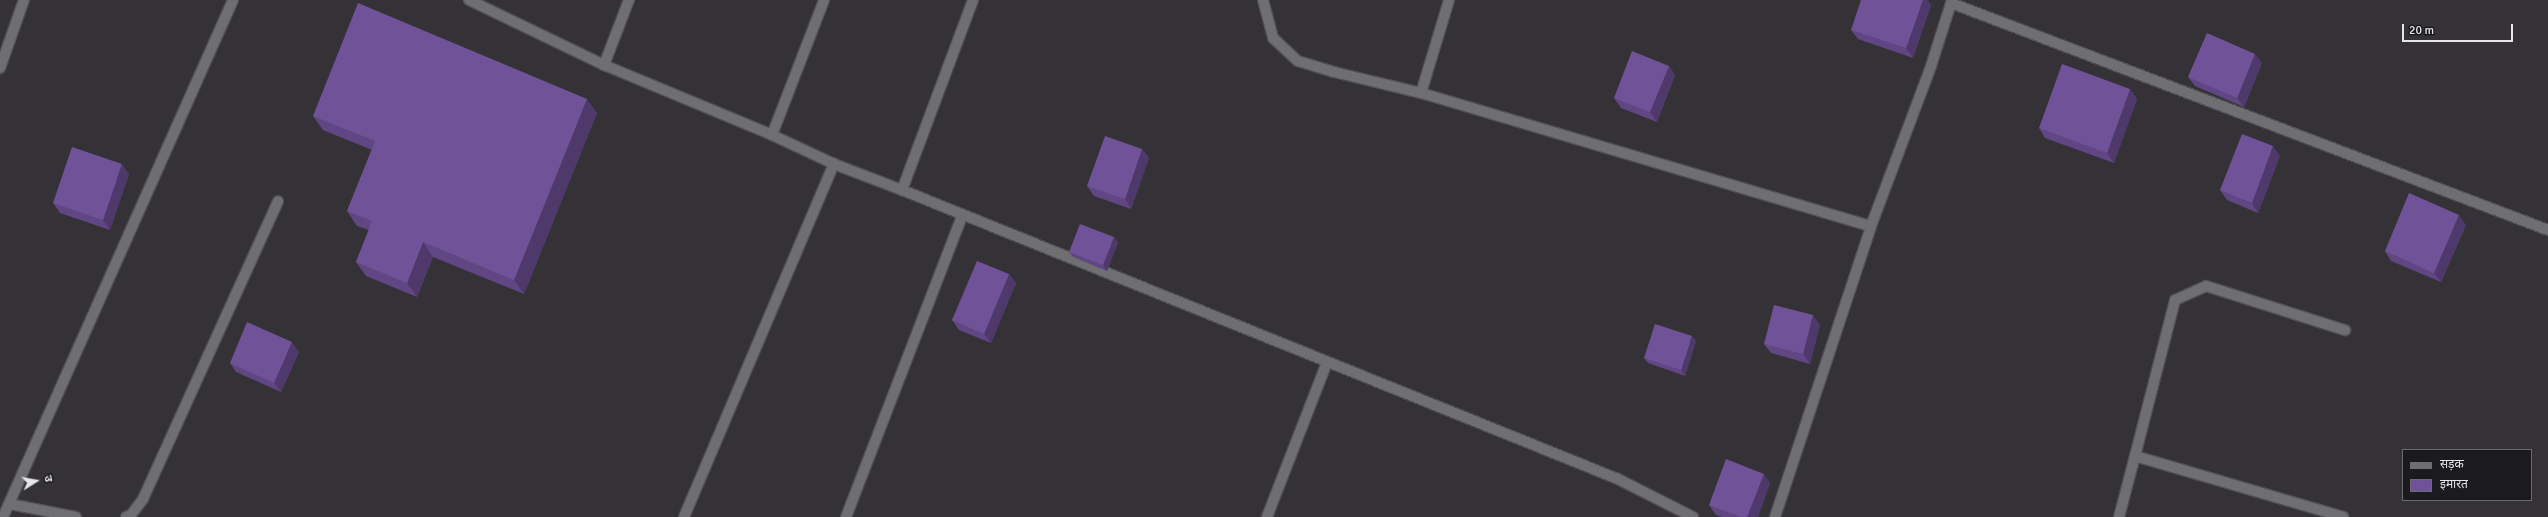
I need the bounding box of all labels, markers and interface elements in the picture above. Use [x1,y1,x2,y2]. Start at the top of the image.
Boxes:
scale bar [2404,16,2515,42]
text: 20 m [2409,23,2434,38]
legend [2402,449,2532,501]
text: सड़क [2440,457,2464,472]
north arrow [16,461,56,501]
text: उ [41,474,55,483]
text: इमारत [2440,477,2468,492]

